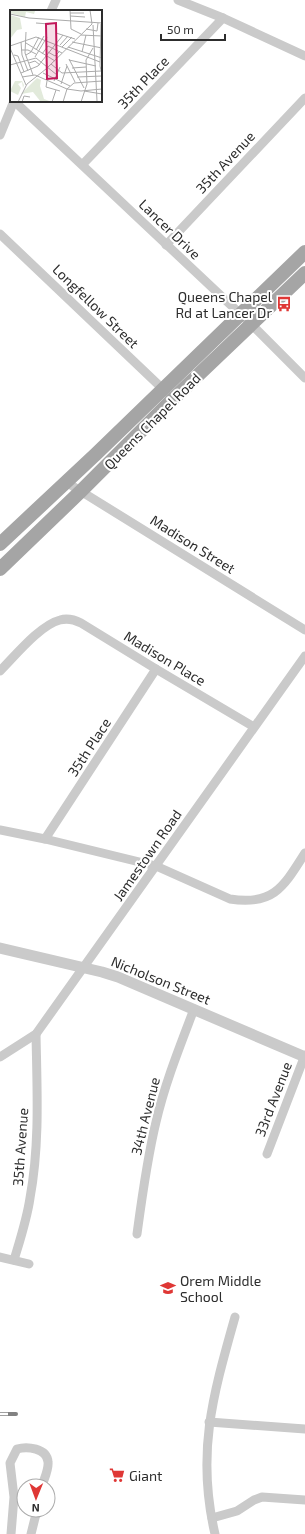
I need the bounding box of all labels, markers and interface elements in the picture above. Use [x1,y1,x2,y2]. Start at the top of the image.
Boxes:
inset map [10,10,102,102]
scale bar [161,16,225,42]
text: 50 m [167,22,194,36]
street label: 35th Place [114,52,172,112]
street label: 35th Avenue [192,128,258,196]
street label: Lancer Drive [136,195,204,263]
street label: Longfellow Street [49,261,143,351]
place label: Queens Chapel Rd at Lancer Dr [175,288,273,321]
bus stop icon: Queens Chapel Rd at Lancer Dr [275,295,293,313]
street label: Queens Chapel Road [100,369,204,473]
street label: Madison Street [147,511,239,577]
street label: Madison Place [121,627,209,689]
street label: 35th Place [64,715,114,779]
street label: Jamestown Road [109,806,185,904]
street label: Nicholson Street [109,952,213,1008]
street label: 33rd Avenue [251,1059,295,1139]
street label: 34th Avenue [127,1075,163,1157]
street label: 35th Avenue [9,1107,31,1187]
place label: Orem Middle School [180,1272,261,1305]
school or university icon: Orem Middle School [159,1279,177,1297]
supermarket icon: Giant [108,1466,126,1484]
place label: Giant [129,1467,162,1484]
north arrow [16,1478,56,1518]
text: N [32,1502,40,1515]

